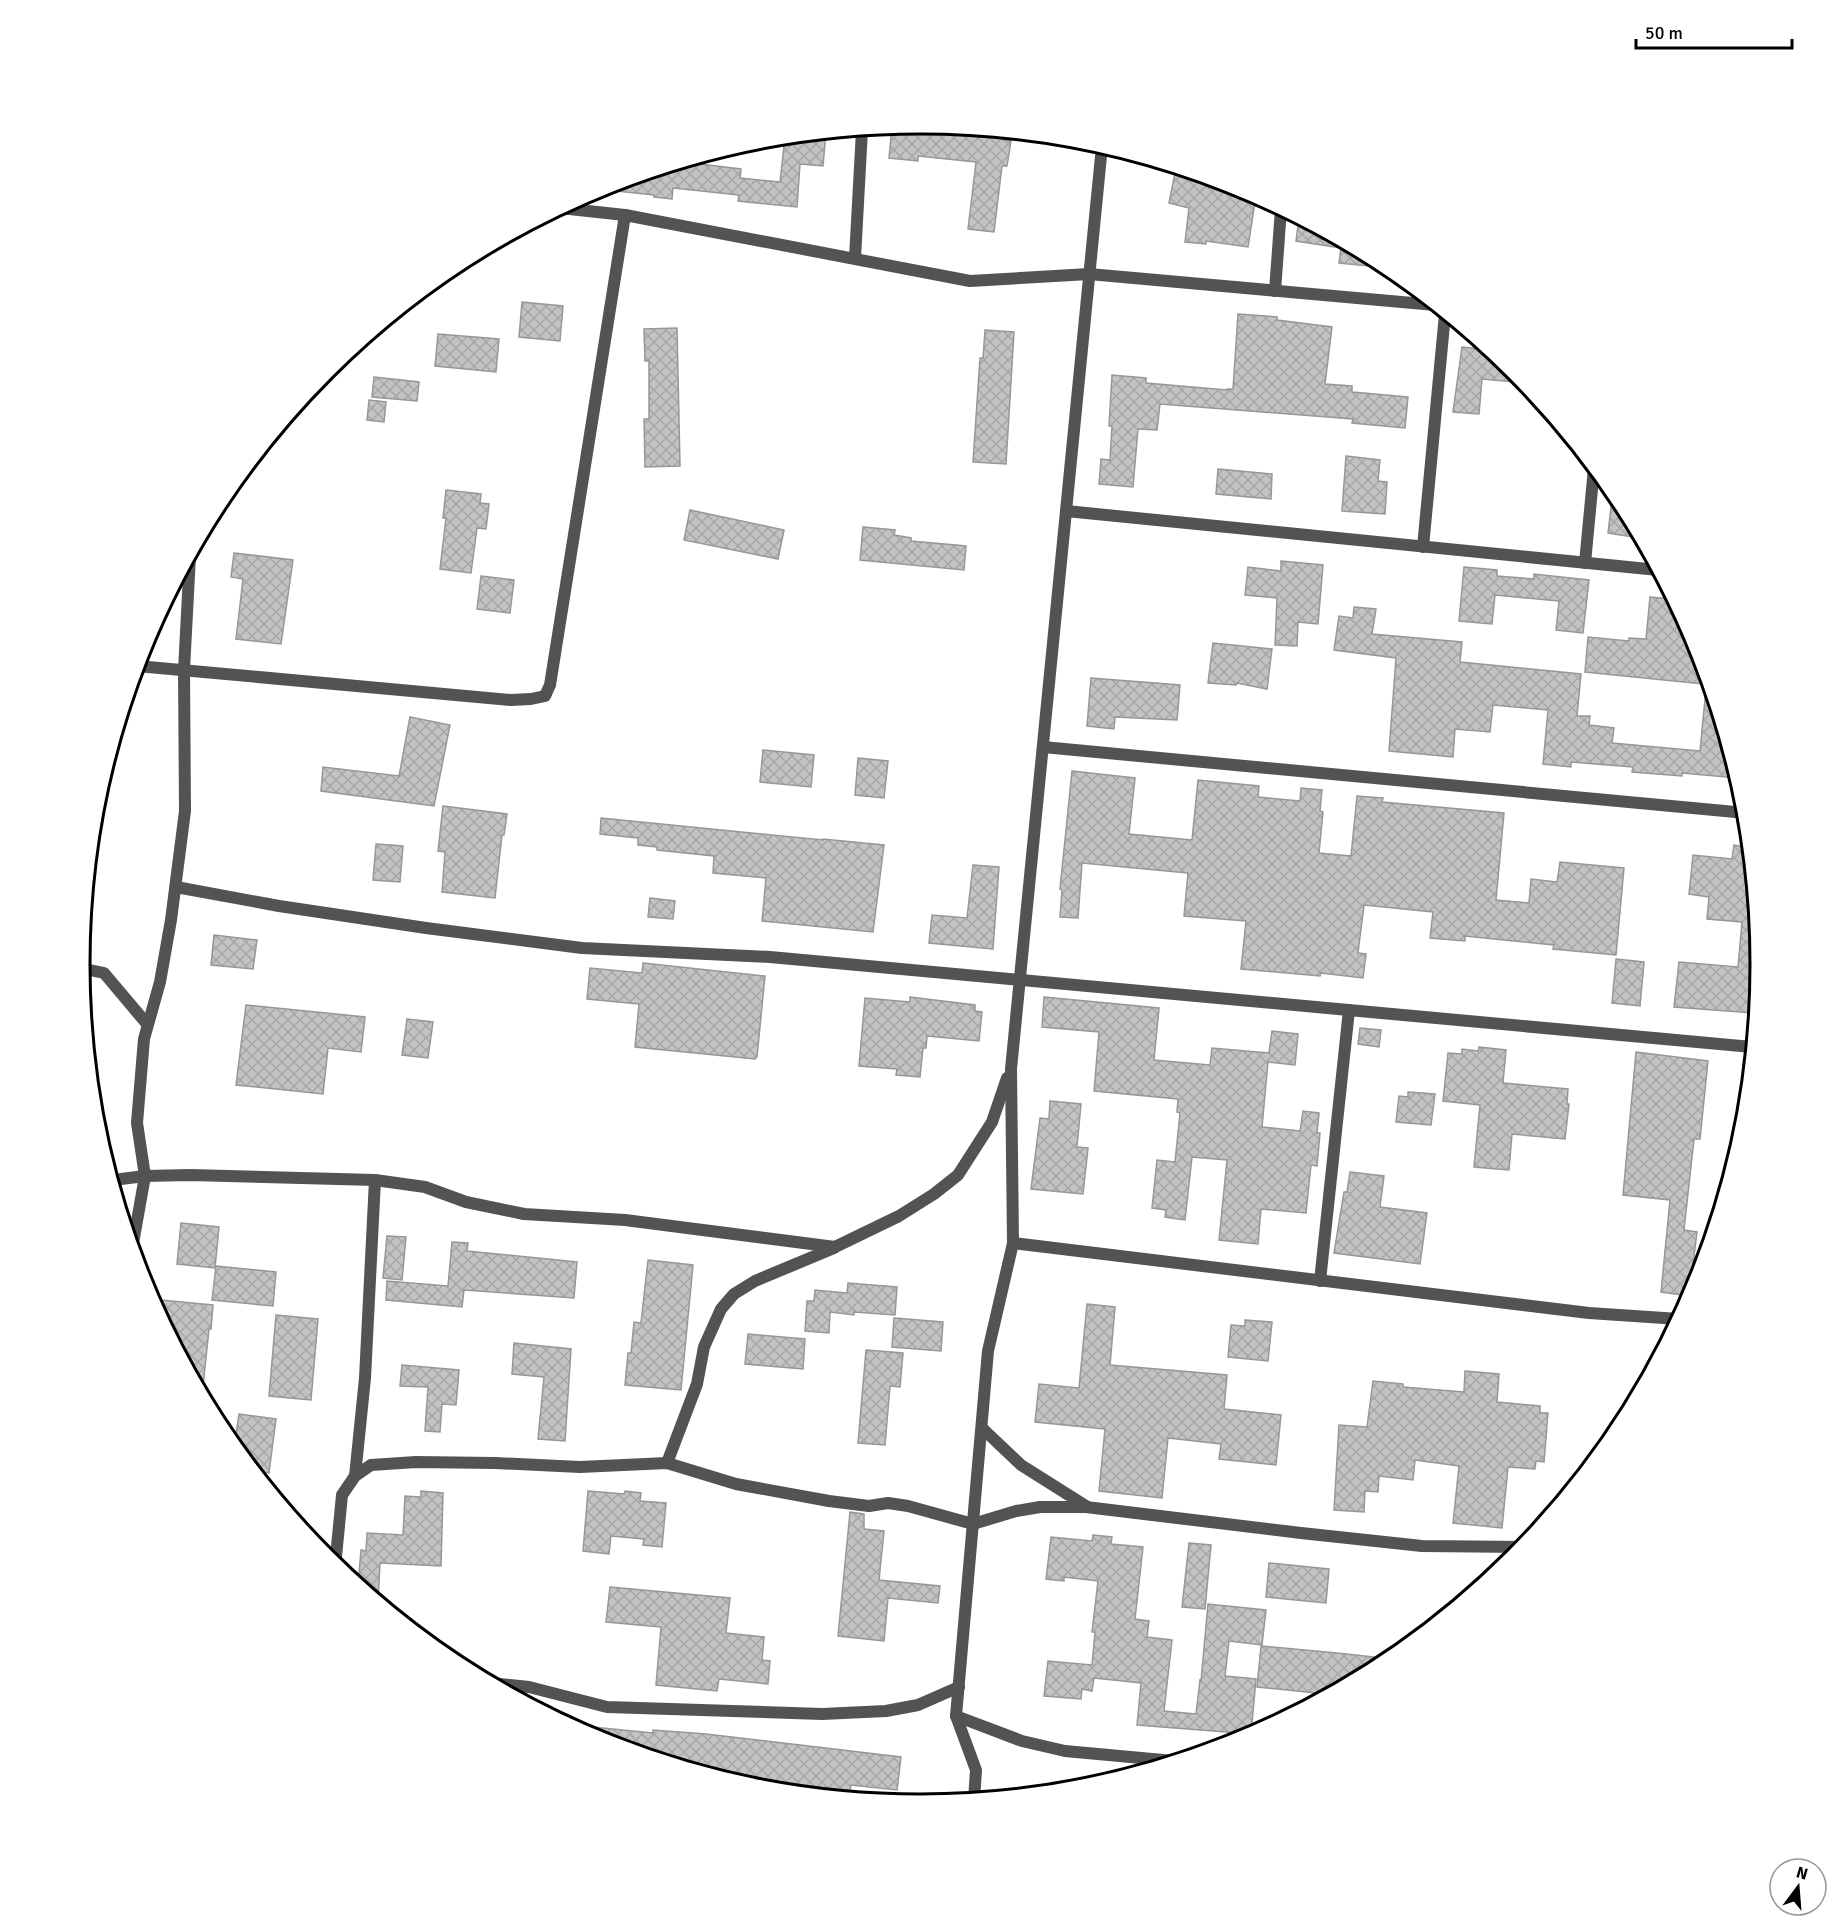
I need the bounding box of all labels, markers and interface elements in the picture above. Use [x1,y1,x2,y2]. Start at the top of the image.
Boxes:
scale bar [1636,12,1792,50]
text: 50 m [1645,22,1683,44]
north arrow [1768,1857,1828,1917]
text: N [1794,1862,1810,1885]

